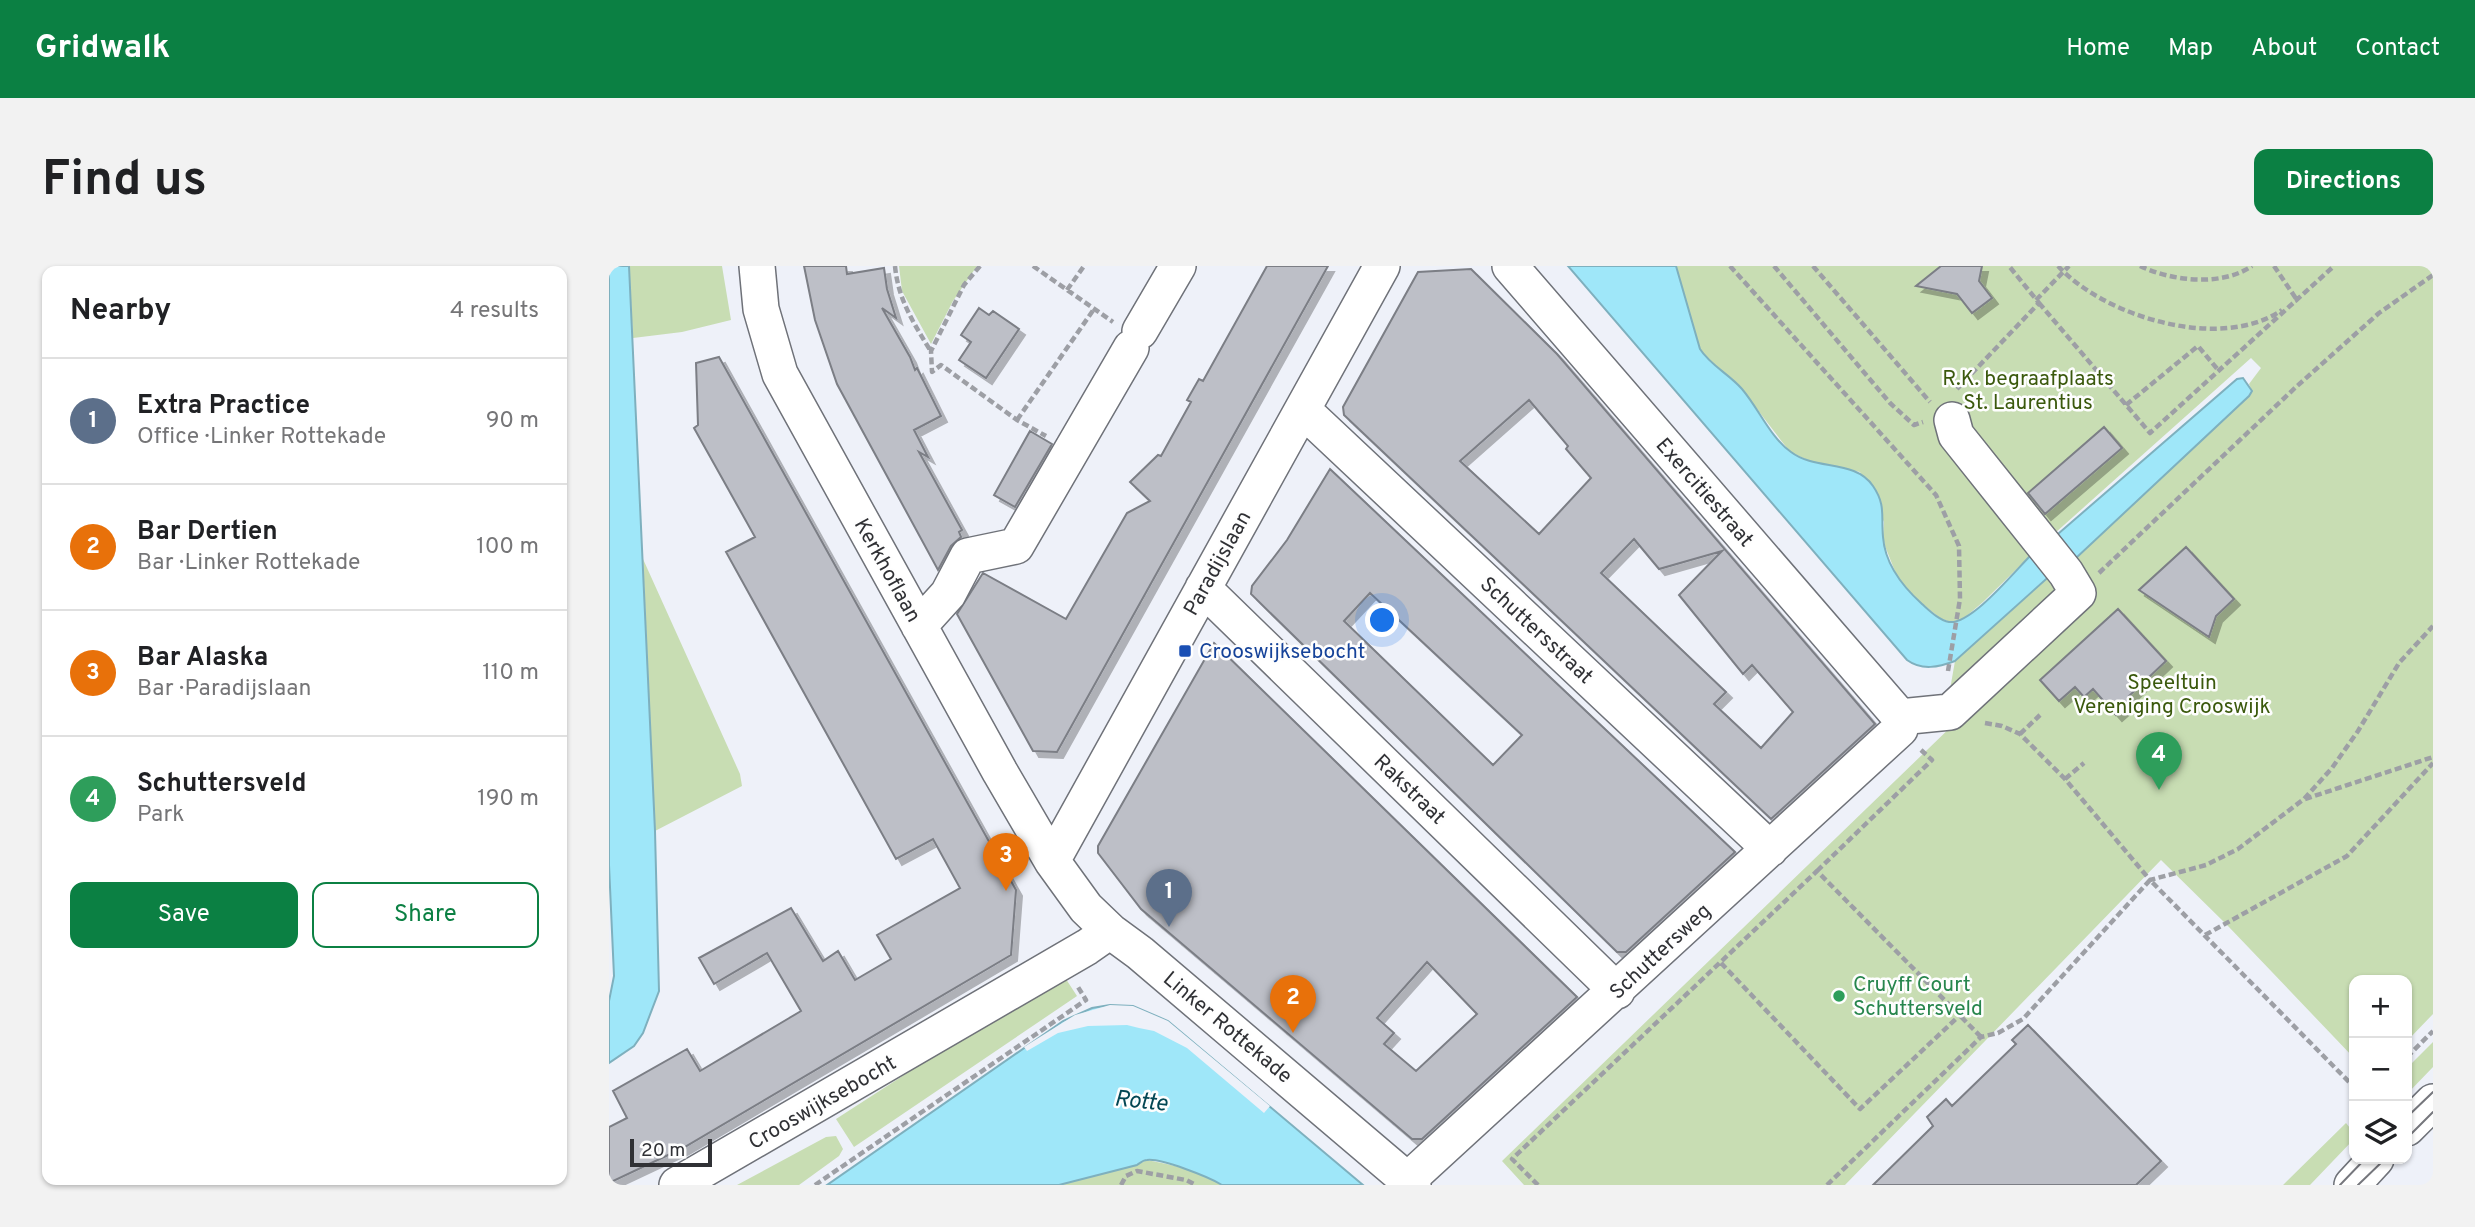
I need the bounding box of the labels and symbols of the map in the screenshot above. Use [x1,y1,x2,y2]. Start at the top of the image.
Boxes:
park label: R.K. begraafplaats St. Laurentius [1942,366,2114,417]
street label: Exercitiestraat [1649,433,1759,553]
street label: Paradijslaan [1178,506,1258,621]
street label: Kerkhoflaan [847,514,926,627]
street label: Schuttersstraat [1474,572,1598,691]
your location [1365,603,1399,637]
place label: Crooswijksebocht [1199,639,1366,666]
marker: Crooswijksebocht [1177,643,1193,659]
park label: Speeltuin Vereniging Crooswijk [2073,670,2271,721]
pin: 4 [2136,732,2182,790]
street label: Rakstraat [1367,749,1451,831]
pin: 3 [983,833,1029,891]
pin: 1 [1146,869,1192,927]
street label: Schuttersweg [1605,898,1717,1006]
street label: Linker Rottekade [1157,966,1297,1090]
place label: Cruyff Court Schuttersveld [1853,972,1983,1023]
pin: 2 [1270,975,1316,1033]
marker: Cruyff Court Schuttersveld [1831,988,1847,1004]
street label: Crooswijksebocht [744,1050,902,1157]
water label: Rotte [1113,1085,1170,1120]
scale bar [630,1136,712,1168]

